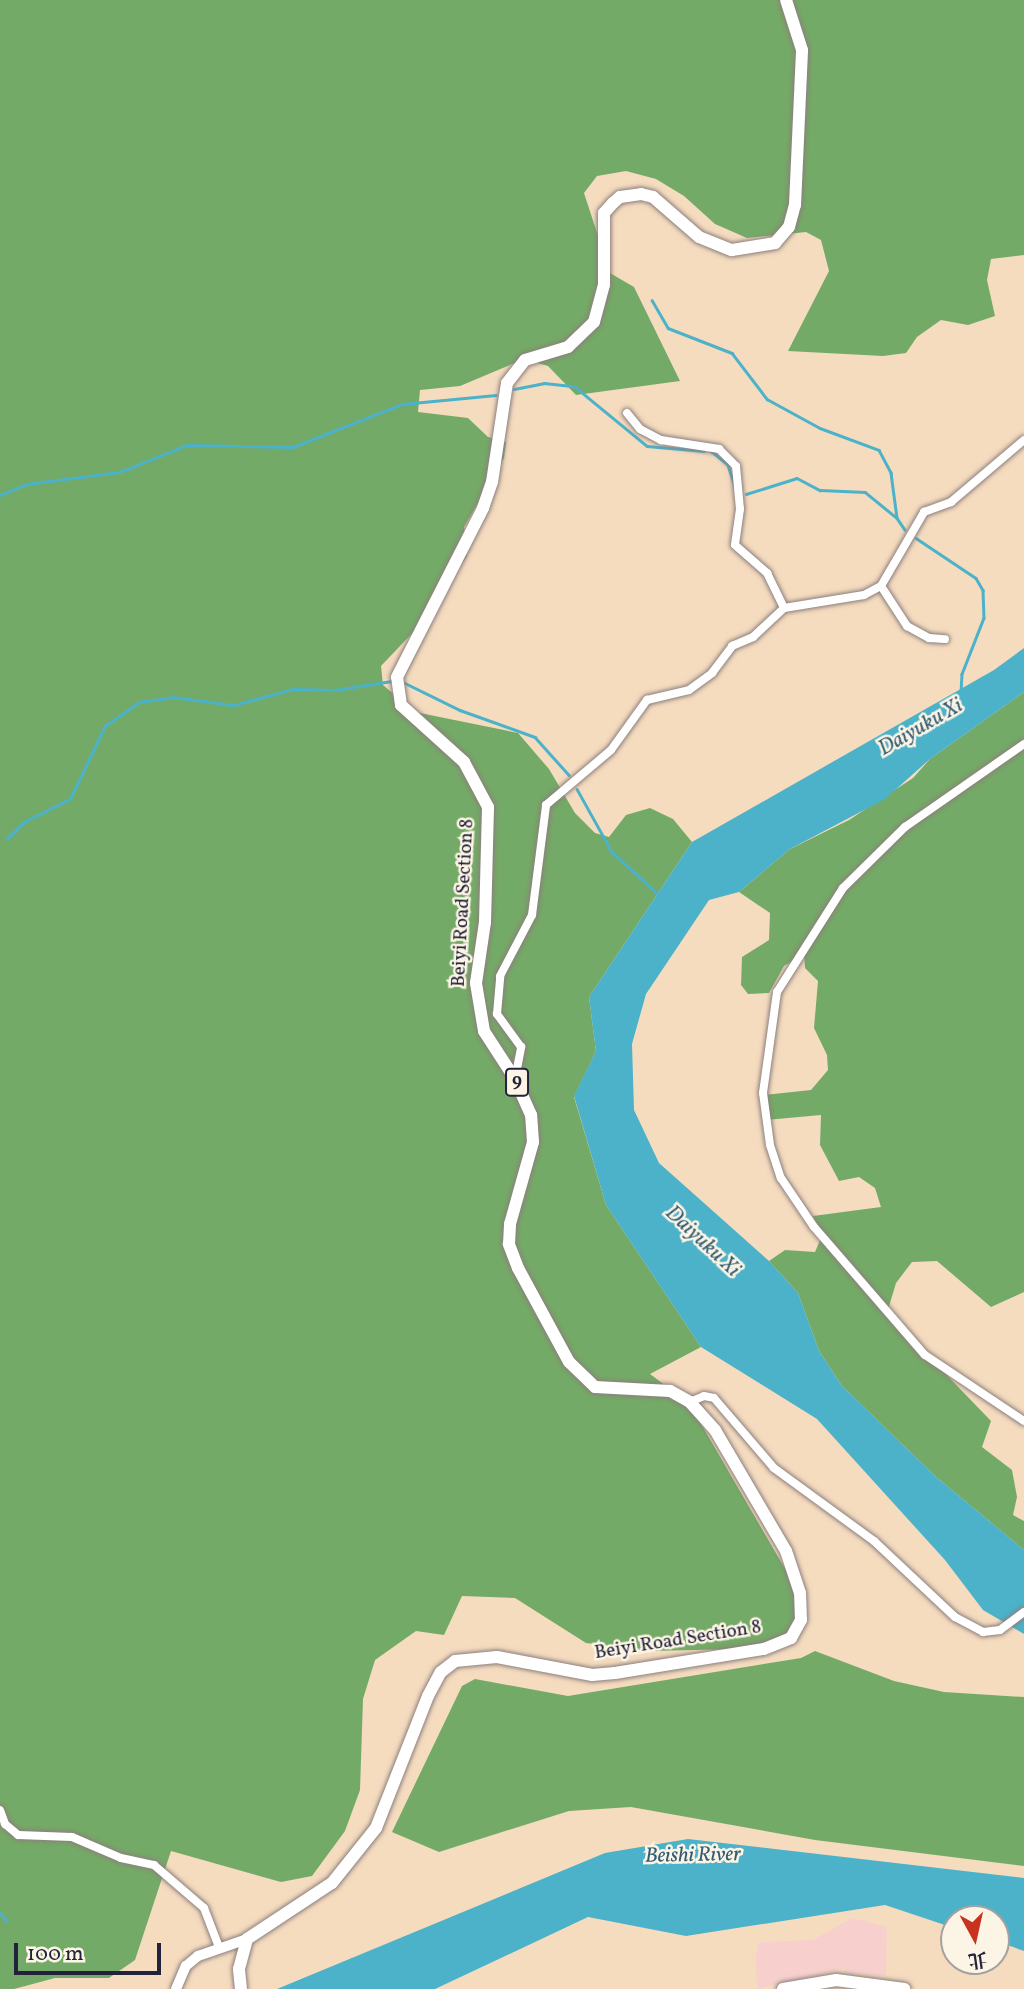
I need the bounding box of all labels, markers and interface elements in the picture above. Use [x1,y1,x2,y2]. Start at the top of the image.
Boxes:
water label: Daiyuku Xi [874,694,968,762]
street label: Beiyi Road Section 8 [448,818,480,988]
road number: 9 [505,1068,529,1097]
water label: Daiyuku Xi [659,1201,745,1283]
street label: Beiyi Road Section 8 [593,1617,763,1665]
water label: Beishi River [645,1843,741,1869]
north arrow [940,1905,1010,1975]
scale bar [18,1930,164,1974]
text: 100 m [27,1940,84,1969]
text: 北 [966,1945,989,1973]

